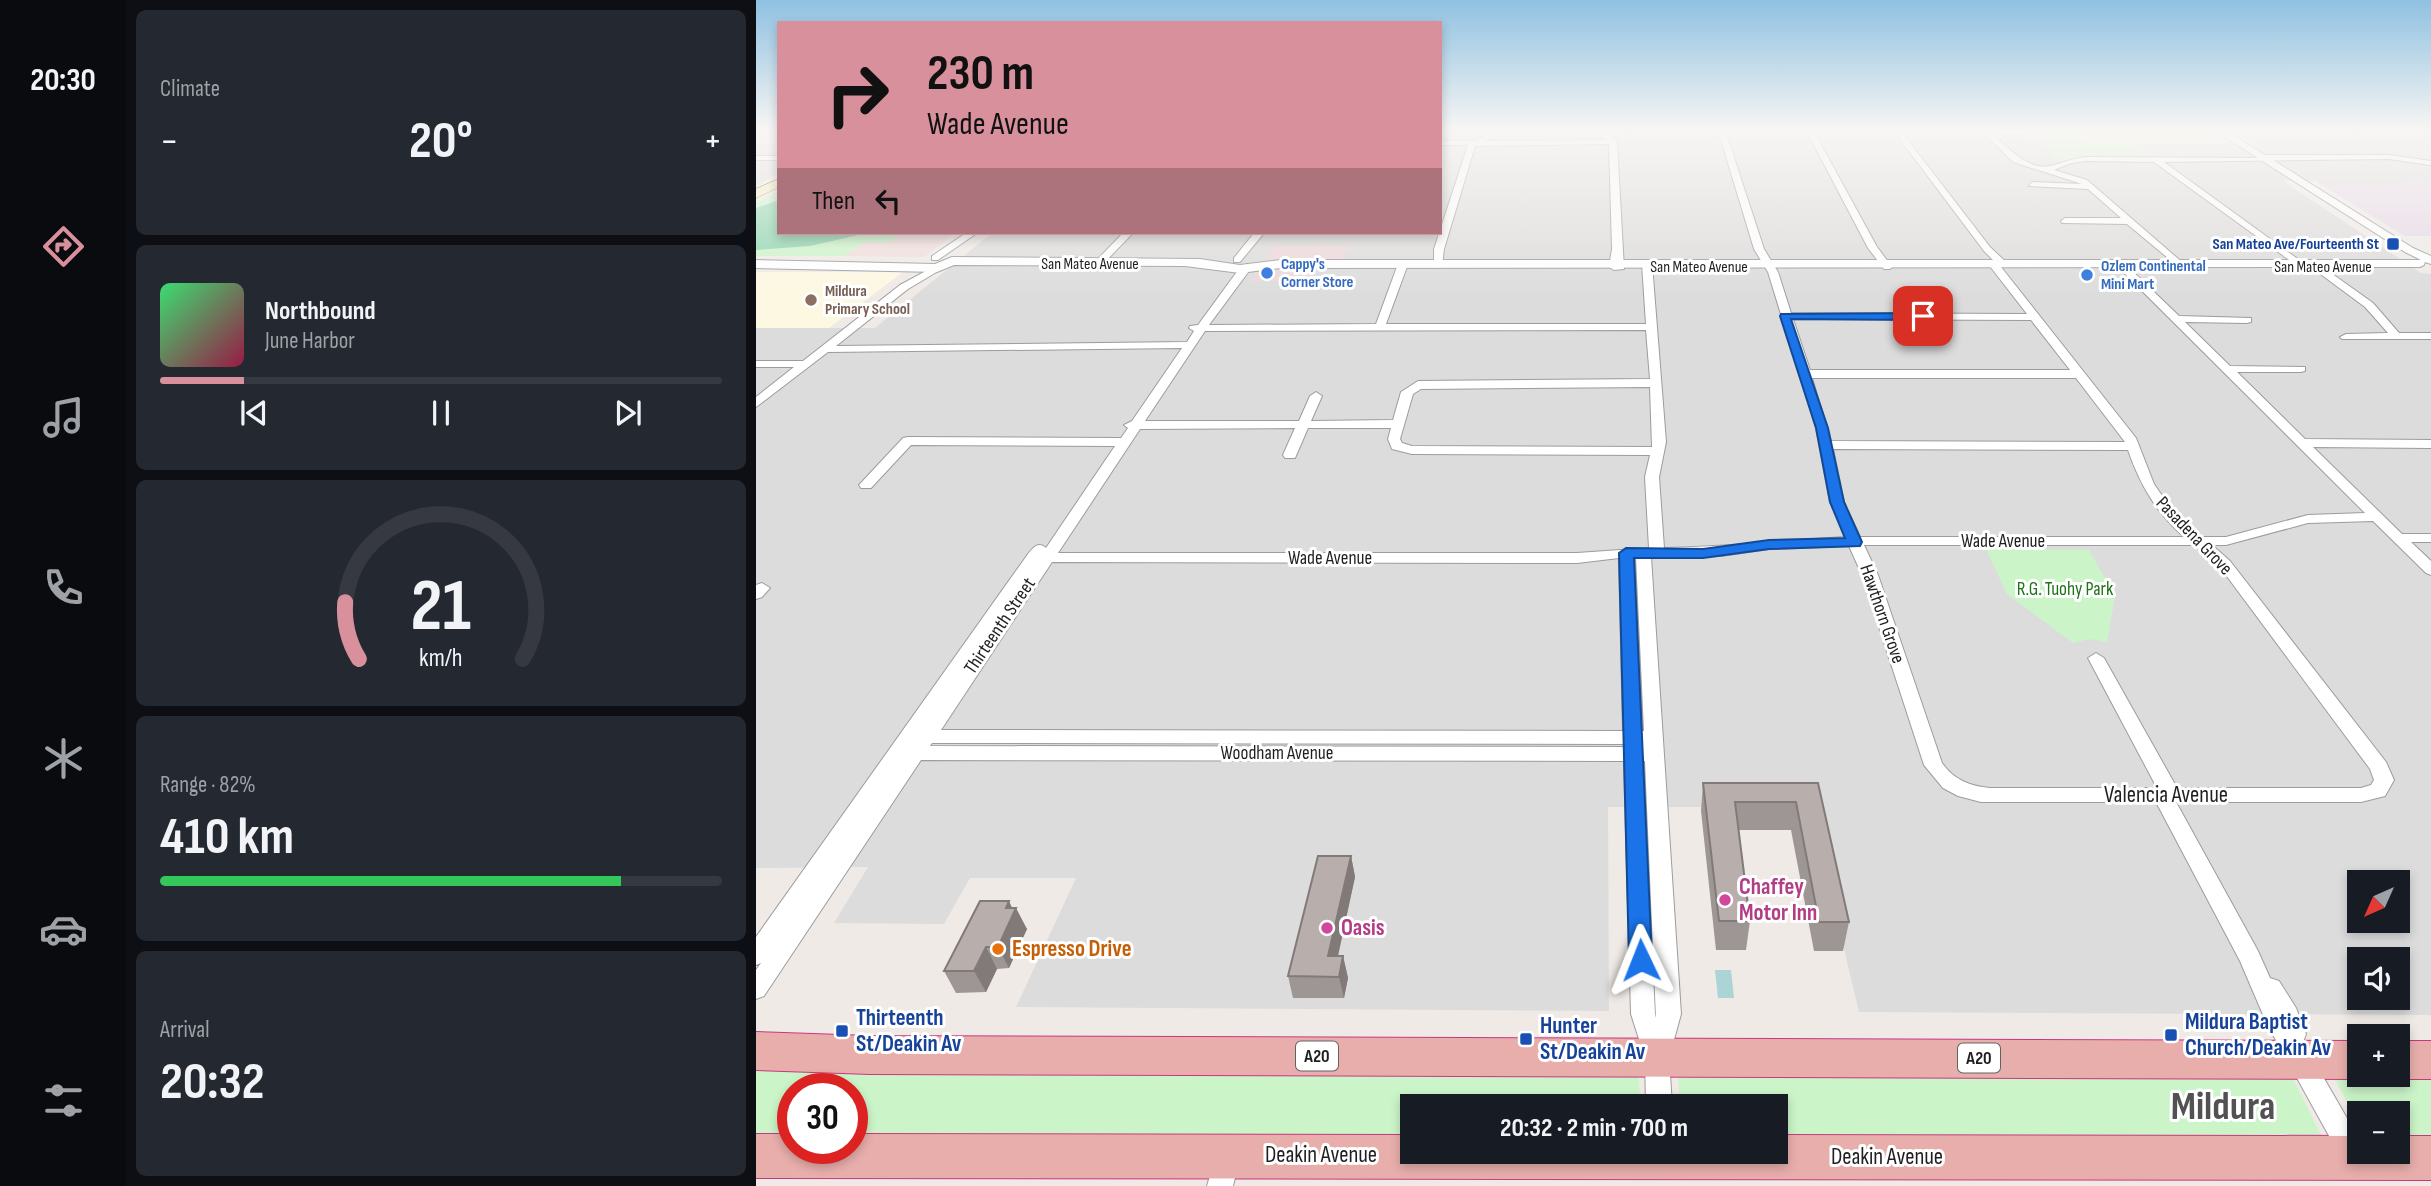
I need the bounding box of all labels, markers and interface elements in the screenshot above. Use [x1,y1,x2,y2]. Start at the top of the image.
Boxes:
text: 230 m [927,45,1034,104]
icon: right [812,49,903,140]
text: 20:30 [30,61,96,100]
text: Climate [160,75,220,103]
text: Wade Avenue [927,105,1069,144]
text: 20° [409,110,473,173]
text: − [160,119,179,164]
text: + [703,119,722,164]
icon: left [869,182,907,220]
text: Then [812,186,855,217]
icon: directions [39,222,88,271]
place label: San Mateo Ave/Fourteenth St [2212,235,2379,254]
marker: San Mateo Ave/Fourteenth St [2385,236,2401,252]
street label: San Mateo Avenue [1041,255,1139,274]
place label: Cappy's Corner Store [1281,255,1354,292]
place label: Ozlem Continental Mini Mart [2101,257,2206,294]
street label: San Mateo Avenue [1650,258,1748,277]
street label: San Mateo Avenue [2274,258,2372,277]
marker: Cappy's Corner Store [1259,265,1275,281]
marker: Ozlem Continental Mini Mart [2079,267,2095,283]
place label: Mildura Primary School [825,282,910,319]
pin [1893,286,1953,346]
marker: Mildura Primary School [803,292,819,308]
text: Northbound [265,296,376,327]
icon: arrive [1904,297,1942,335]
text: June Harbor [265,327,355,355]
icon: music [39,393,88,442]
icon: previous [235,394,273,432]
icon: pause [422,394,460,432]
icon: next [609,394,647,432]
street label: Pasadena Grove [2151,492,2237,580]
street label: Wade Avenue [1961,530,2045,553]
street label: Wade Avenue [1288,547,1372,570]
street label: Hawthorn Grove [1854,561,1910,667]
icon: phone [39,563,88,612]
text: 21 [411,563,471,651]
street label: Thirteenth Street [959,573,1041,678]
park label: R.G. Tuohy Park [2017,578,2114,601]
text: km/h [419,643,463,674]
icon: climate [39,734,88,783]
street label: Woodham Avenue [1221,742,1333,765]
text: Range · 82% [160,771,256,799]
street label: Valencia Avenue [2104,781,2228,809]
text: 410 km [160,806,294,869]
north arrow [2347,870,2410,933]
map controls [2347,870,2410,1164]
place label: Chaffey Motor Inn [1739,873,1817,927]
marker: Chaffey Motor Inn [1717,892,1733,908]
icon: car [39,905,88,954]
place label: Oasis [1341,914,1385,942]
marker: Oasis [1319,920,1335,936]
position arrow [1604,923,1678,997]
place label: Espresso Drive [1012,935,1131,963]
marker: Espresso Drive [990,941,1006,957]
button: sound [2347,947,2410,1010]
place label: Thirteenth St/Deakin Av [856,1004,962,1058]
place label: Mildura Baptist Church/Deakin Av [2185,1008,2331,1062]
place label: Hunter St/Deakin Av [1540,1012,1646,1066]
text: Arrival [160,1016,209,1044]
marker: Thirteenth St/Deakin Av [834,1023,850,1039]
button: + [2347,1024,2410,1087]
marker: Mildura Baptist Church/Deakin Av [2163,1027,2179,1043]
marker: Hunter St/Deakin Av [1518,1031,1534,1047]
road number: A20 [1296,1042,1338,1070]
road number: A20 [1958,1044,2000,1072]
text: 20:32 [160,1051,265,1114]
speed limit sign: 30 [777,1073,868,1164]
icon: filters [39,1076,88,1125]
district label: Mildura [2171,1083,2275,1131]
button: − [2347,1101,2410,1164]
text: 20:32 · 2 min · 700 m [1500,1113,1688,1144]
street label: Deakin Avenue [1265,1141,1377,1169]
street label: Deakin Avenue [1831,1143,1943,1171]

